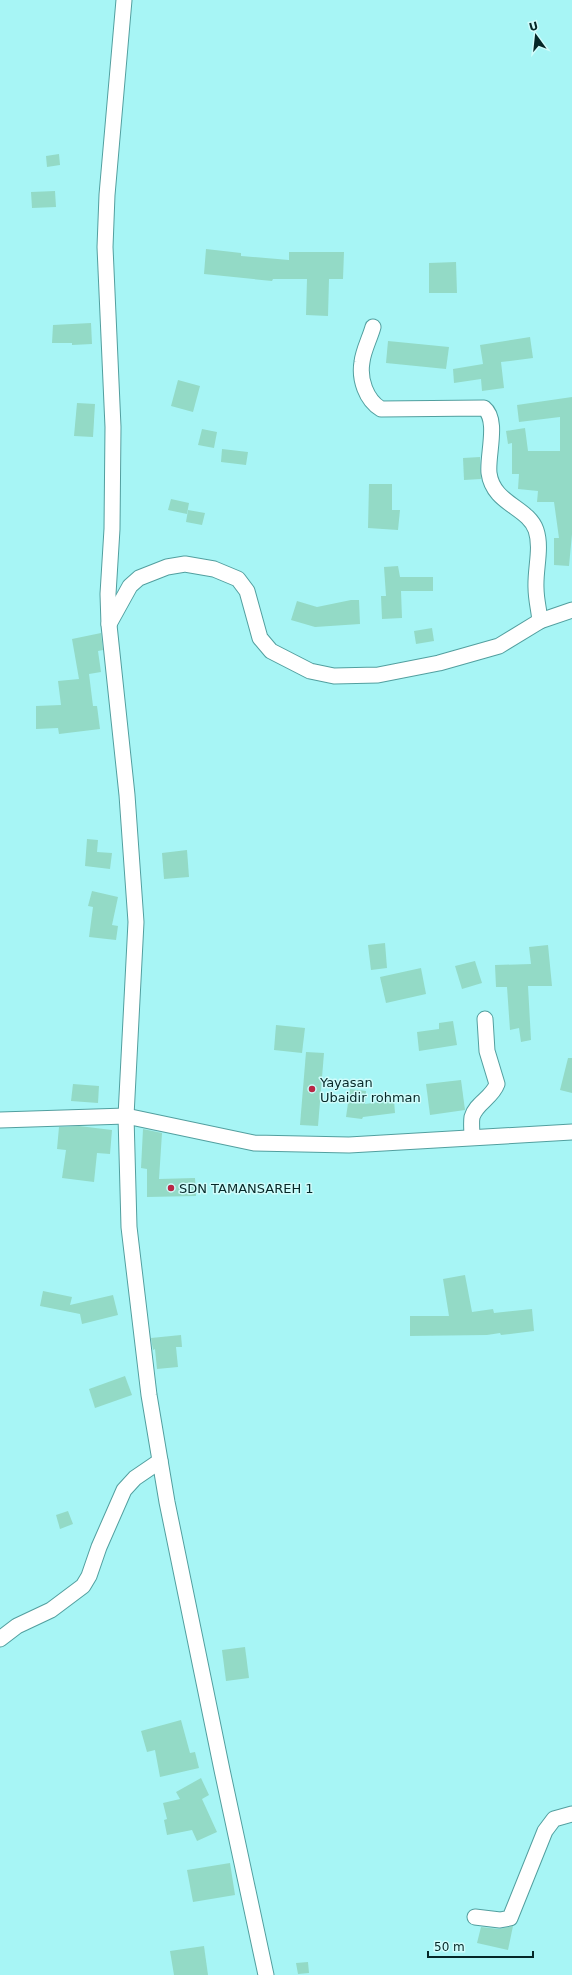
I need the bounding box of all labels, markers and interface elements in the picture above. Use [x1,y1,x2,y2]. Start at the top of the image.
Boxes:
north arrow [516,16,556,56]
text: U [528,19,540,34]
place label: Yayasan Ubaidir rohman [319,1075,421,1105]
marker: Yayasan Ubaidir rohman [307,1084,317,1094]
place label: SDN TAMANSAREH 1 [179,1181,314,1196]
marker: SDN TAMANSAREH 1 [166,1183,176,1193]
scale bar [428,1933,533,1959]
text: 50 m [434,1940,465,1954]

